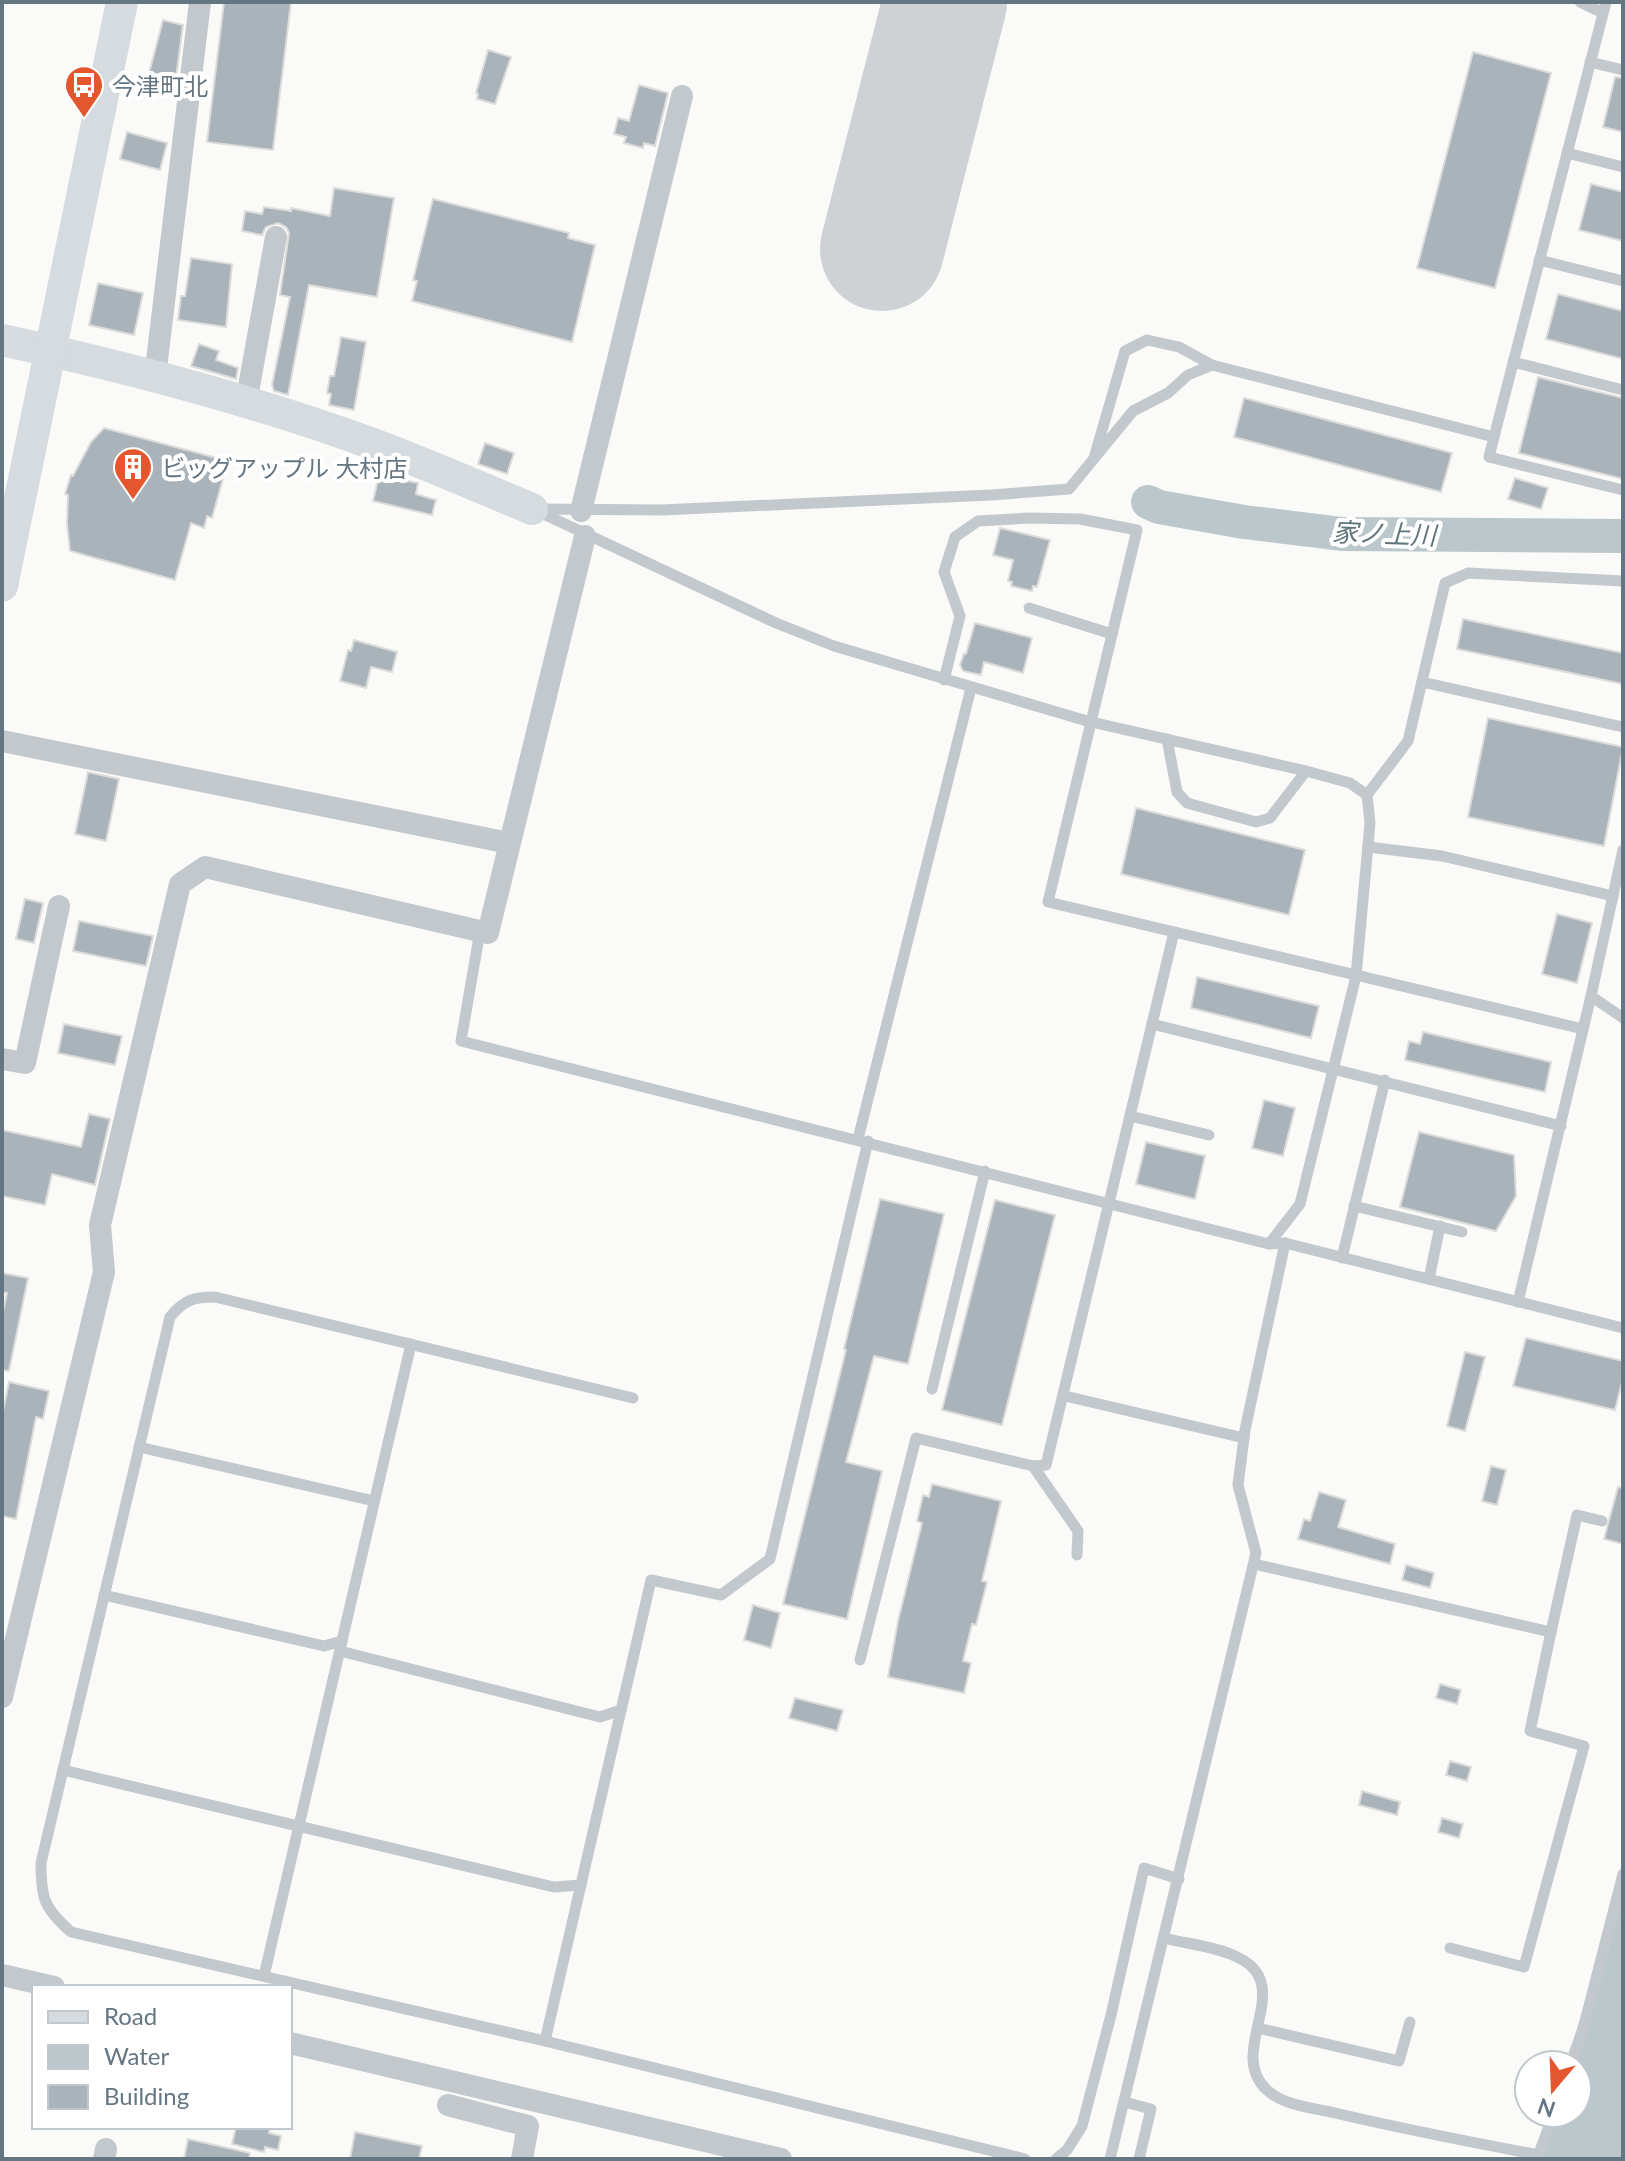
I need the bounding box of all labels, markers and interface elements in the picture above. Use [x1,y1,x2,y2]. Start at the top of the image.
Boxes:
bus stop icon: 今津町北 [63,64,105,119]
place label: 今津町北 [112,71,208,100]
building icon: ビッグアップル 大村店 [112,446,154,501]
place label: ビッグアップル 大村店 [161,453,407,482]
water label: 家ノ上川 [1331,515,1440,551]
legend [32,1985,292,2129]
text: Road [104,2001,157,2030]
text: Water [104,2041,169,2070]
north arrow [1513,2049,1593,2129]
text: Building [104,2081,189,2110]
text: N [1534,2093,1559,2124]

